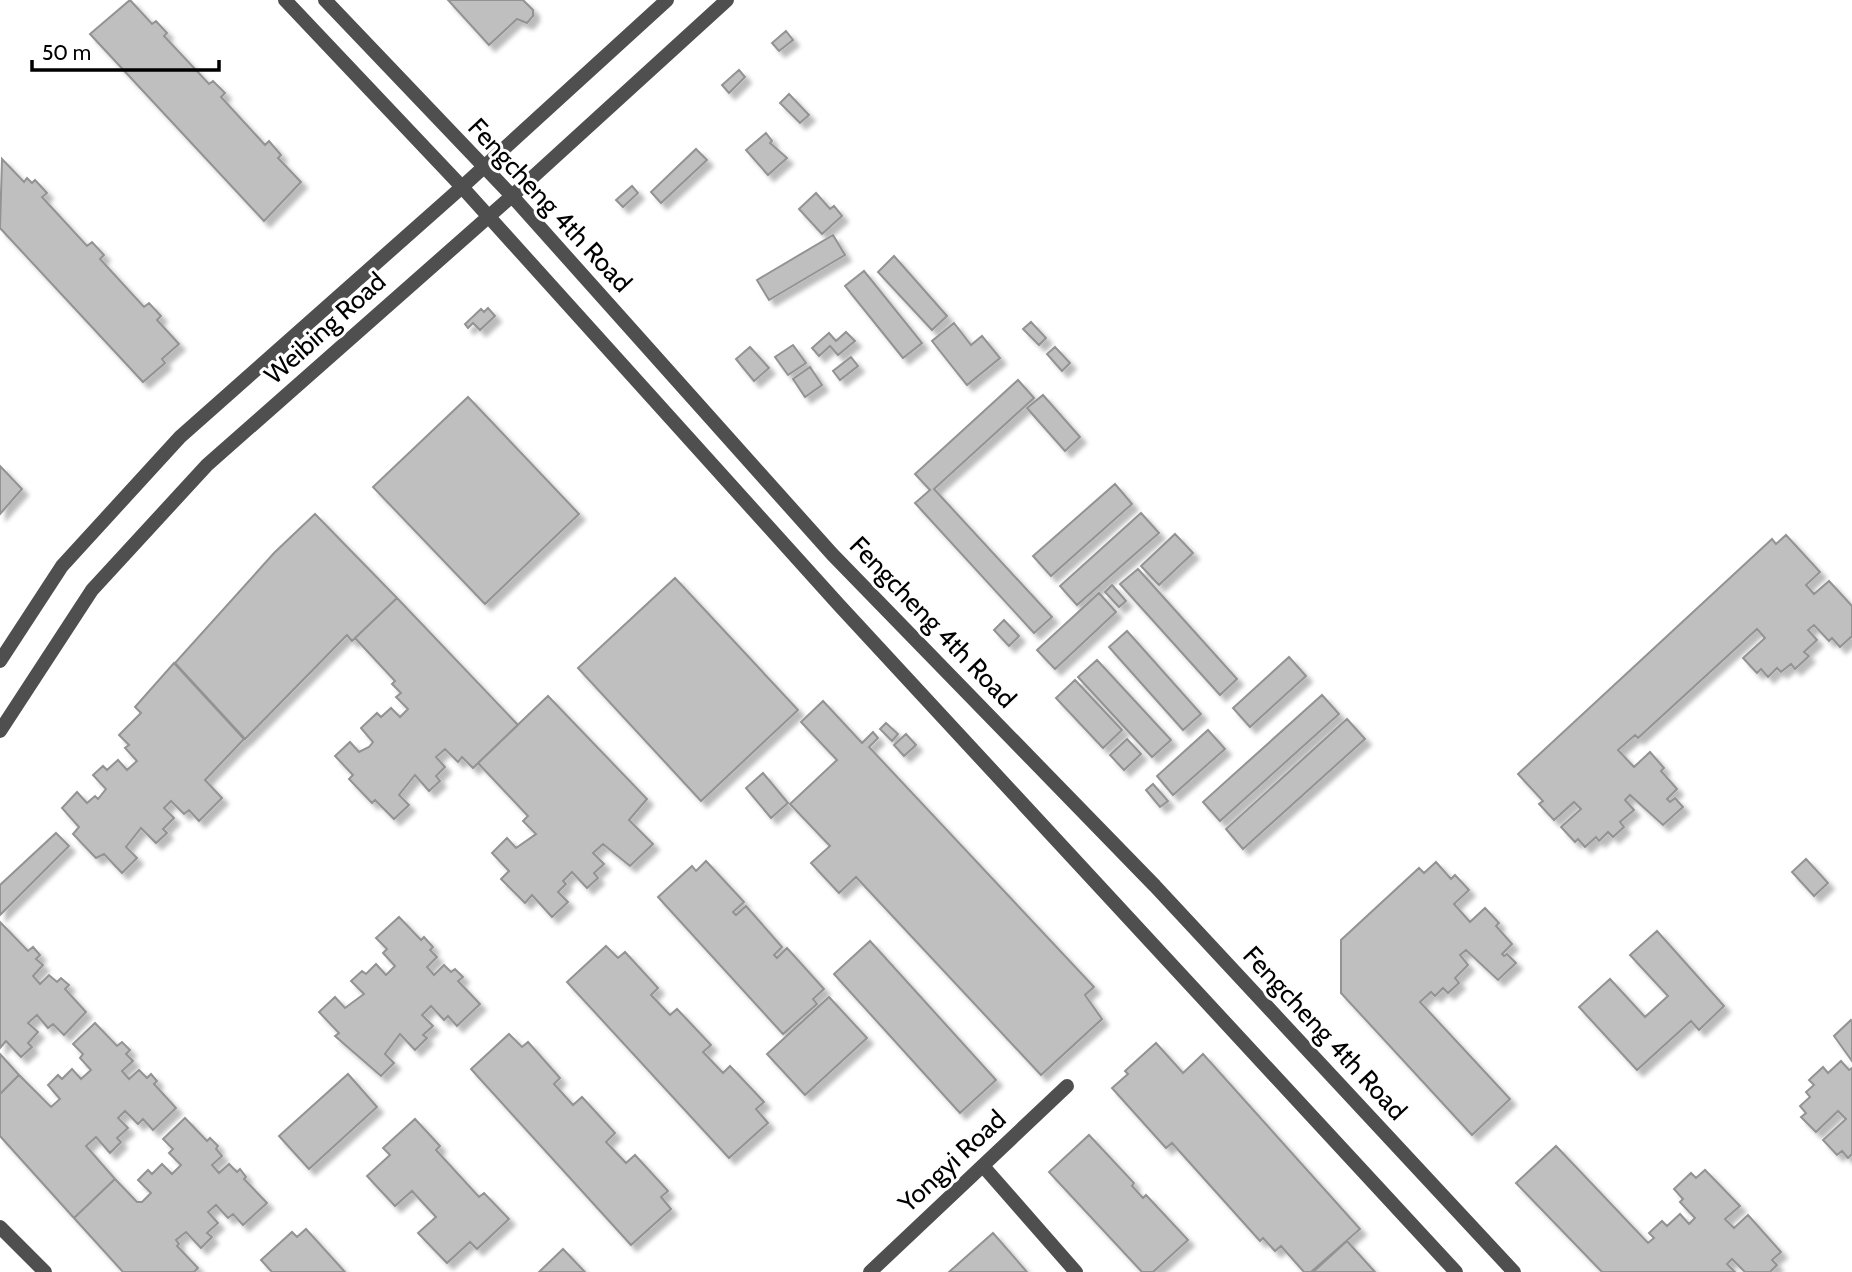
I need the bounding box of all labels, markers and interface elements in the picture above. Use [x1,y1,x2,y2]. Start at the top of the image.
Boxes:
scale bar [32,28,219,72]
text: 50 m [42,40,91,65]
street label: Fengcheng 4th Road [461,111,639,299]
street label: Weibing Road [258,265,392,391]
street label: Fengcheng 4th Road [843,530,1023,714]
street label: Fengcheng 4th Road [1236,939,1414,1127]
street label: Yongyi Road [891,1103,1012,1219]

